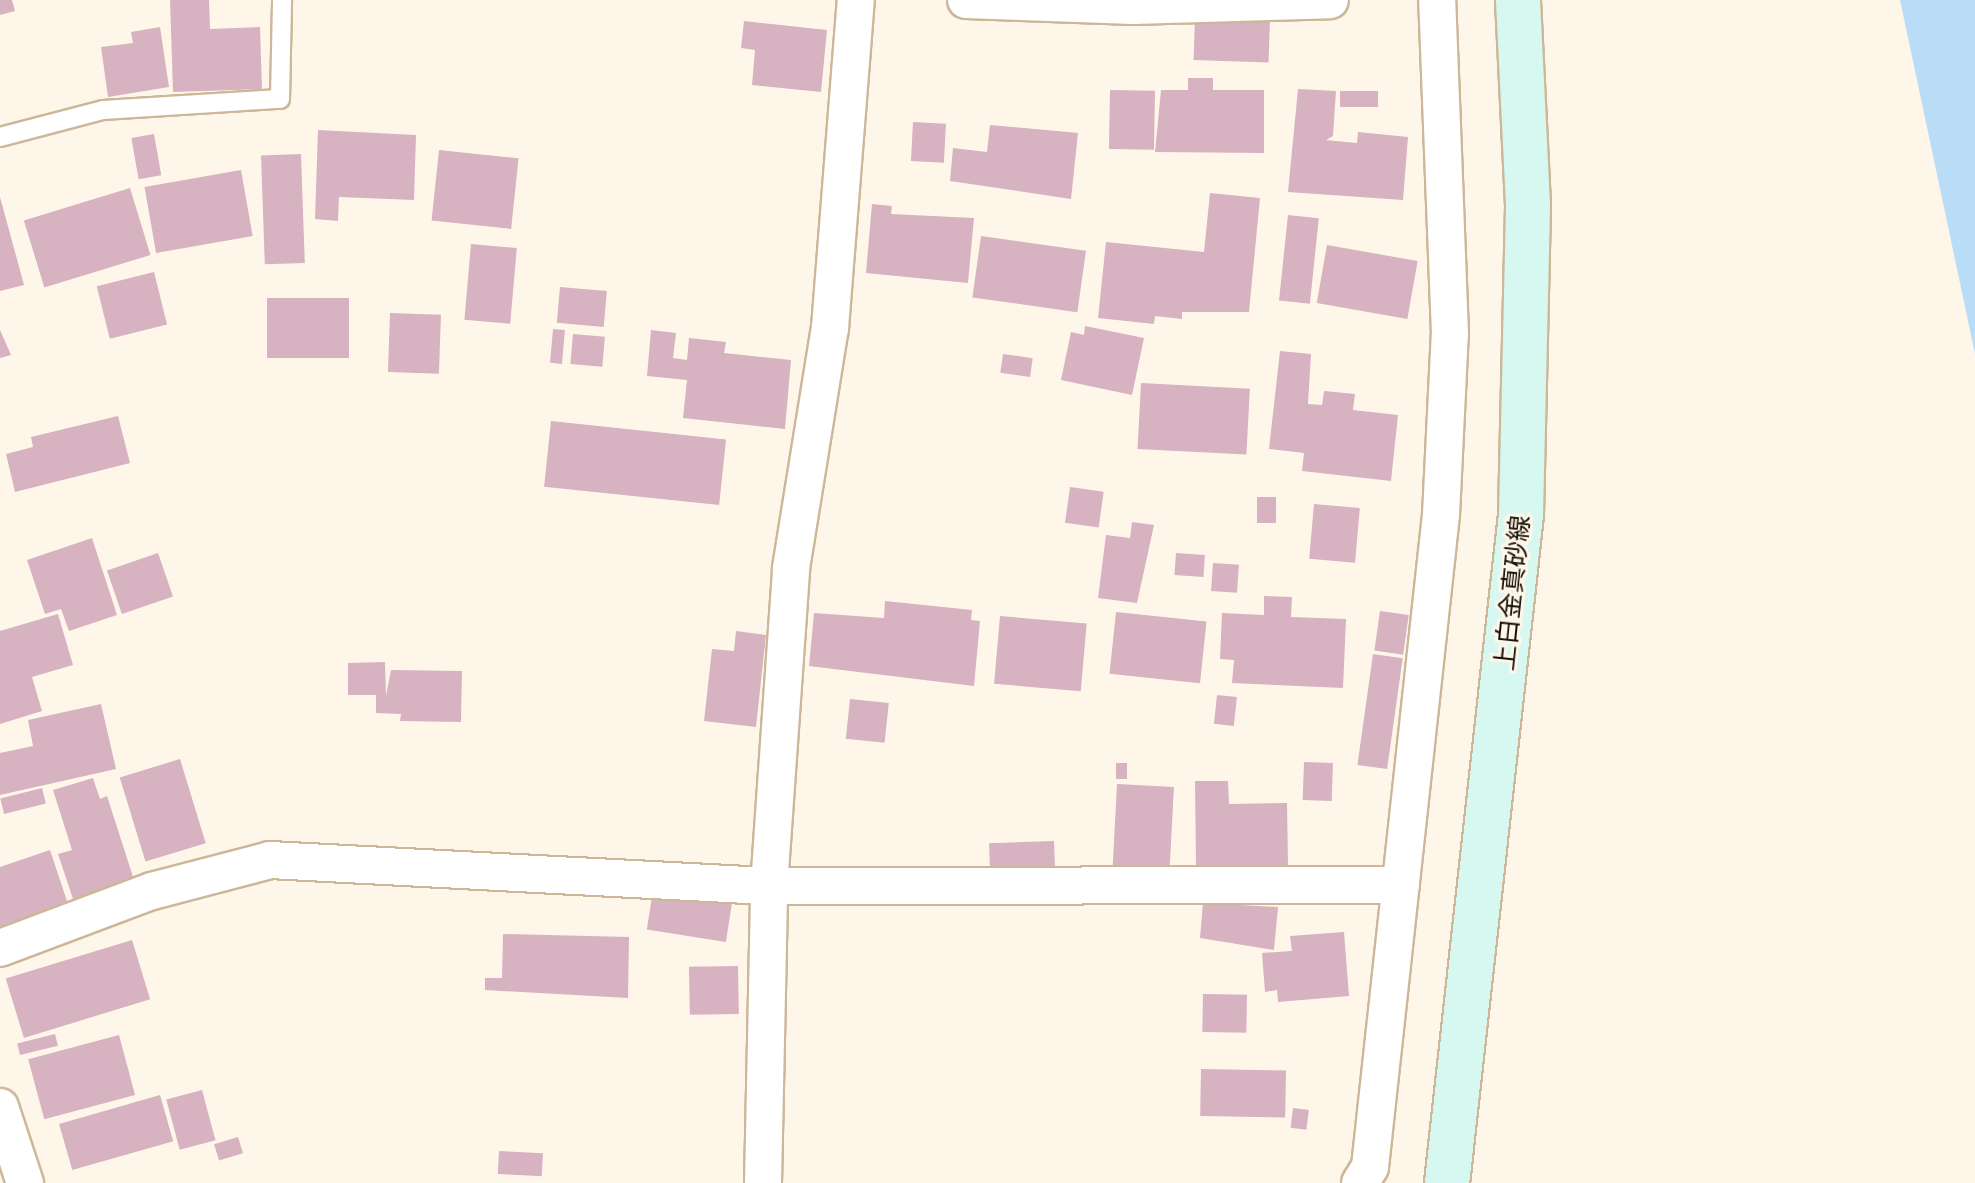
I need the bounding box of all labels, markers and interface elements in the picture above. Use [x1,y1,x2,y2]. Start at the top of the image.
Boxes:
street label: 上白金真砂線 [1489,514,1537,672]

